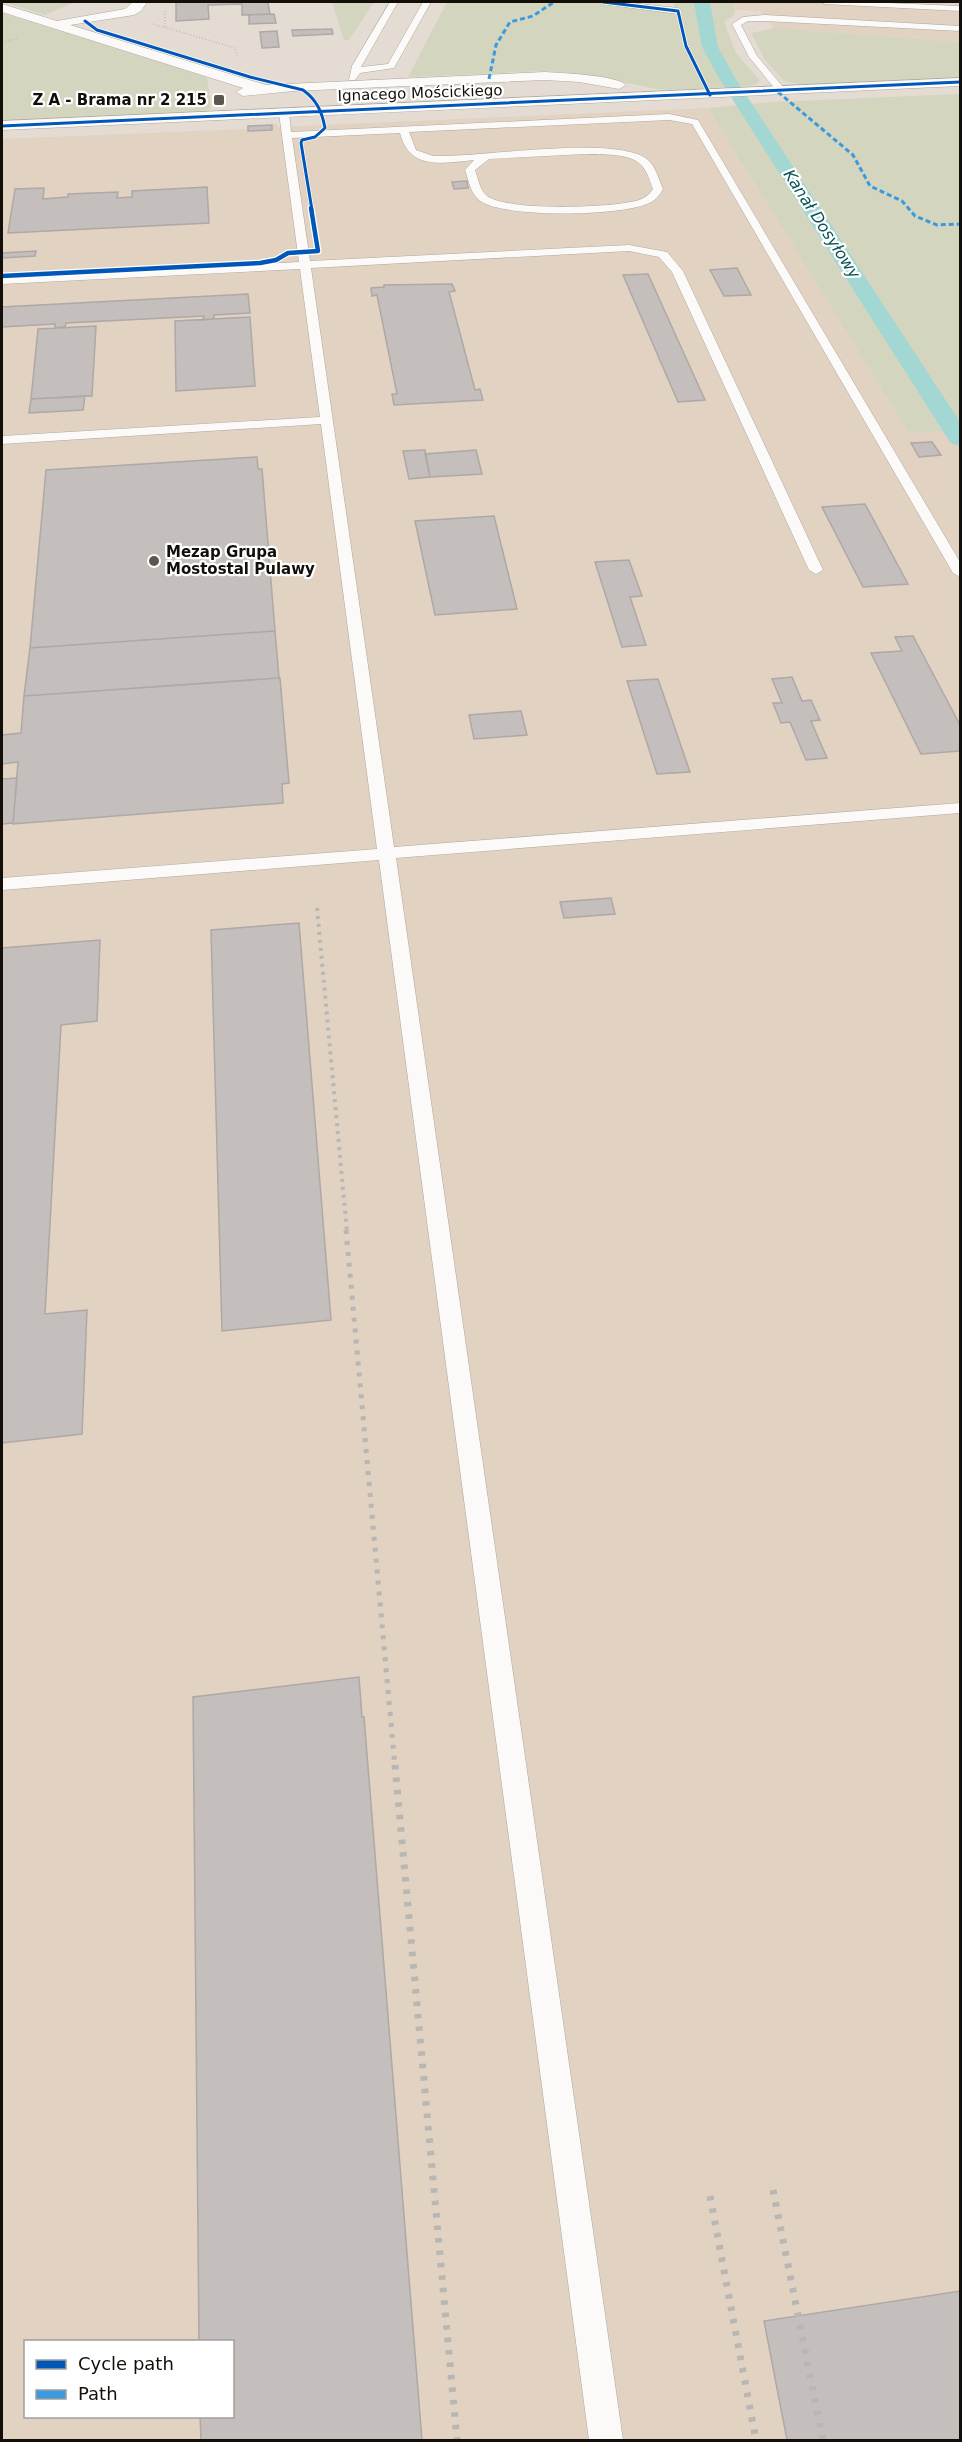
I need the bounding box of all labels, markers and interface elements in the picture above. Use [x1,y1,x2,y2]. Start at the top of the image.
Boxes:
street label: Ignacego Mościckiego [337,81,503,105]
place label: Z A - Brama nr 2 215 [32,91,207,109]
marker: Z A - Brama nr 2 215 [212,93,226,107]
water label: Kanał Dosyłowy [780,166,865,283]
place label: Mezap Grupa Mostostal Pulawy [166,543,315,578]
marker: Mezap Grupa Mostostal Pulawy [147,554,161,568]
legend [24,2340,234,2418]
text: Cycle path [78,2353,174,2374]
text: Path [78,2383,118,2404]

